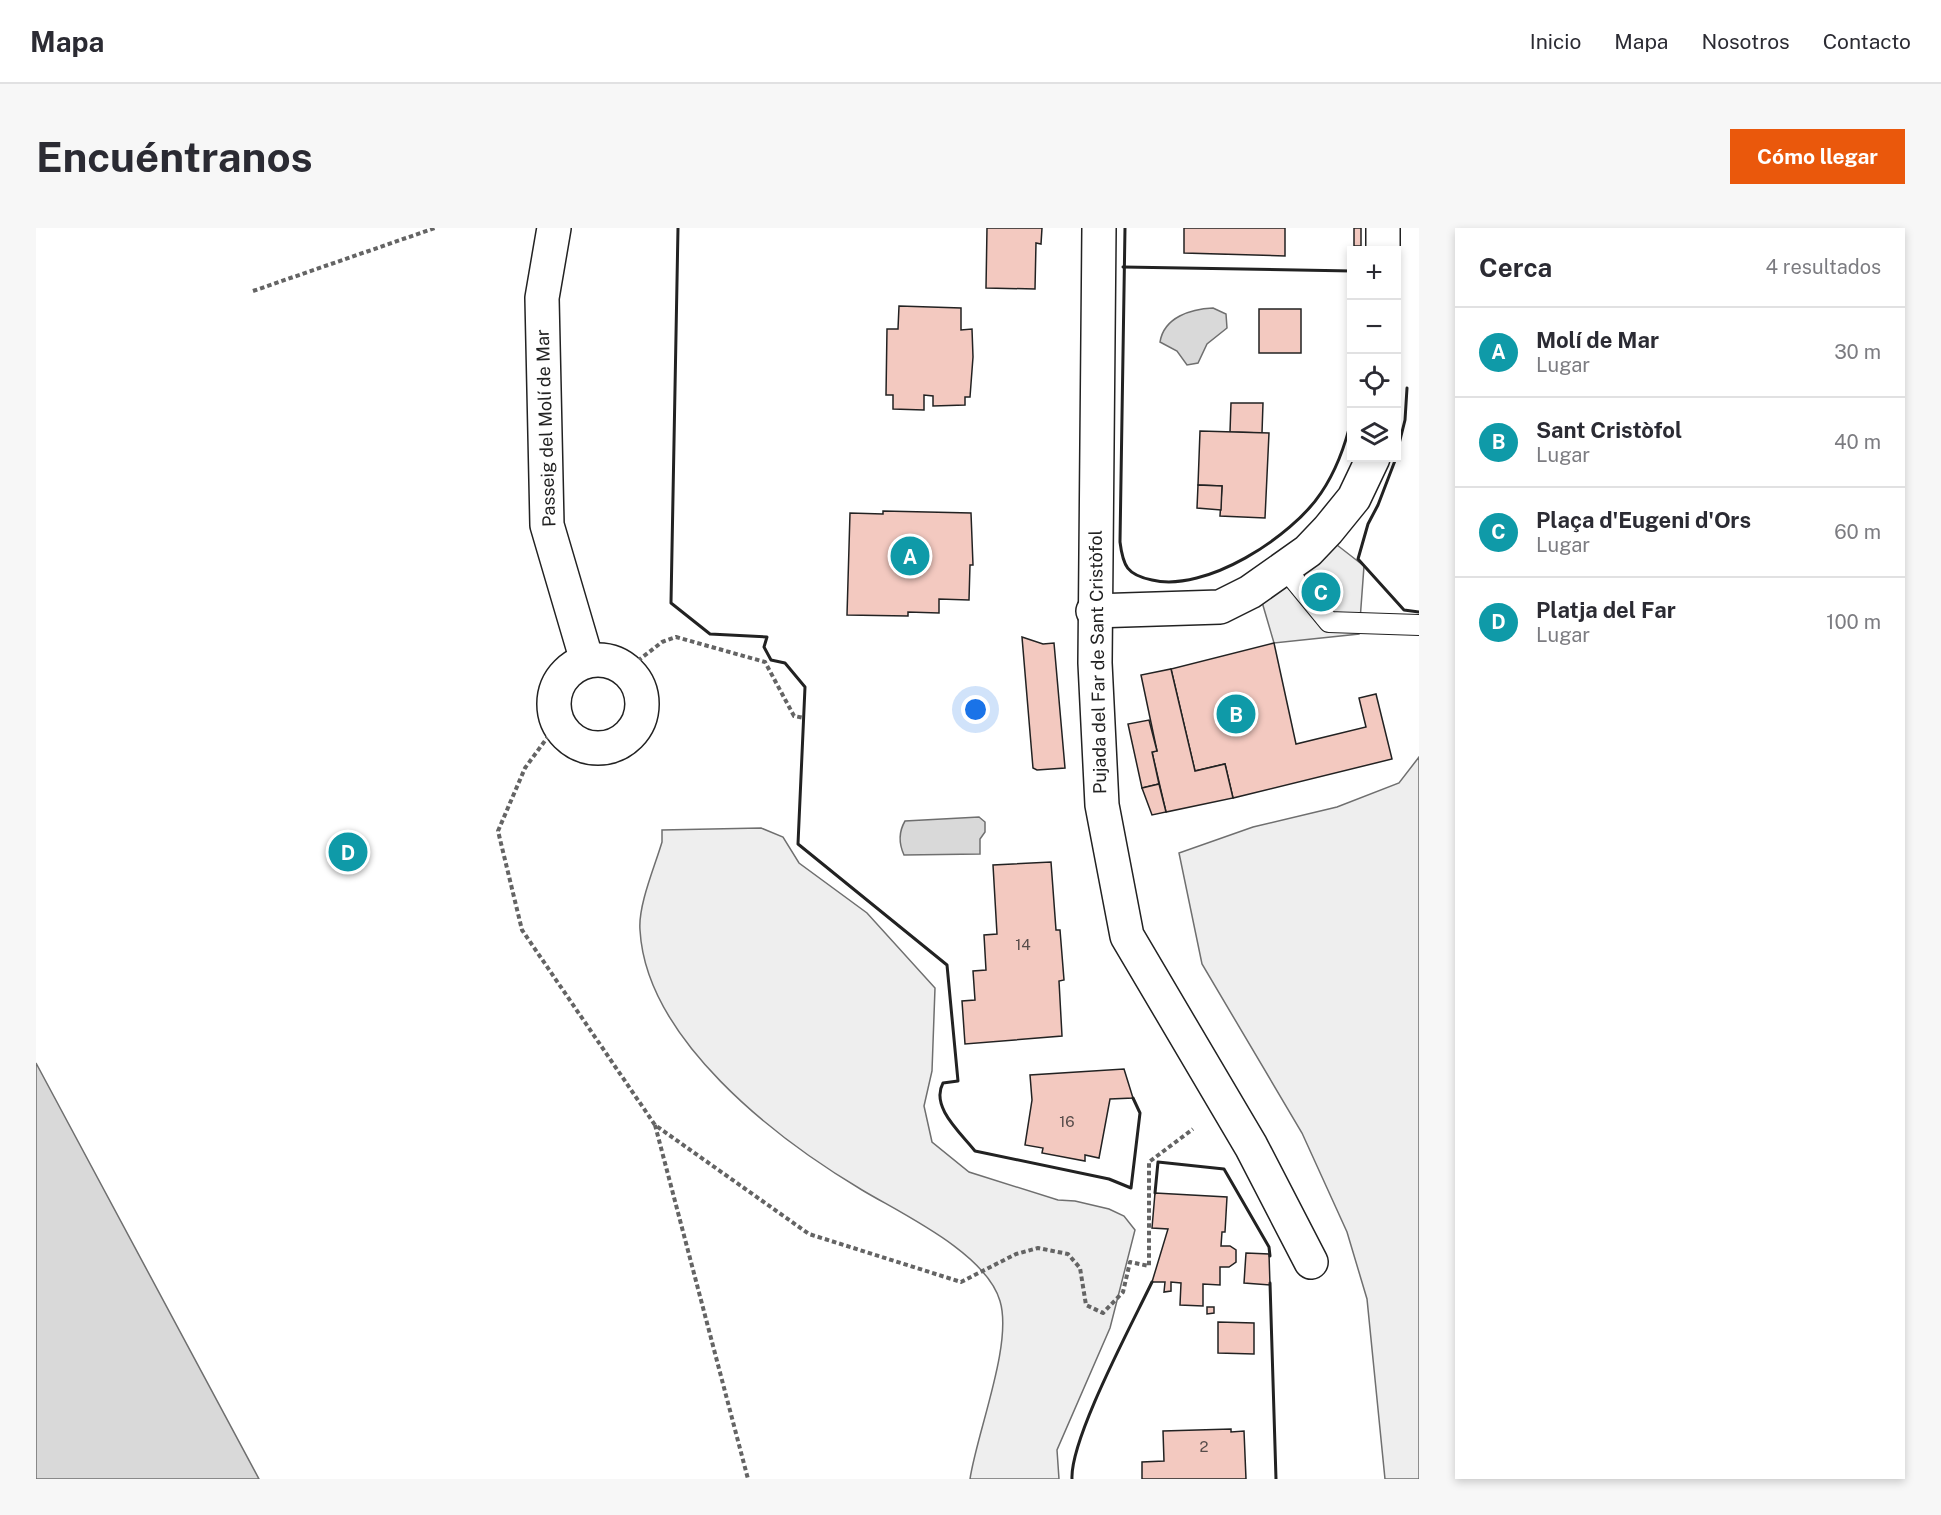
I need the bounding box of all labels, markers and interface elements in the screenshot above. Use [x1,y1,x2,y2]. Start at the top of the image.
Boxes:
text: Mapa [30,25,104,58]
text: Inicio [1530,29,1581,54]
text: Mapa [1614,29,1668,54]
text: Nosotros [1701,29,1790,54]
text: Contacto [1823,29,1911,54]
button: Cómo llegar [1730,129,1905,184]
text: Encuéntranos [36,132,313,181]
map controls [1347,246,1401,462]
button: + [1347,246,1401,300]
text: Cerca [1479,252,1552,283]
text: 4 resultados [1765,255,1881,279]
button: − [1347,300,1401,354]
text: Molí de Mar [1536,327,1659,353]
street label: Passeig del Molí de Mar [532,329,559,527]
text: A [1491,340,1506,364]
text: 30 m [1834,340,1881,364]
text: Lugar [1536,353,1590,377]
button: locate [1347,354,1401,408]
button: layers [1347,408,1401,462]
text: Sant Cristòfol [1536,417,1682,443]
text: B [1492,430,1505,454]
text: 40 m [1834,430,1881,454]
text: Lugar [1536,443,1590,467]
text: Plaça d'Eugeni d'Ors [1536,507,1751,533]
text: C [1491,520,1506,544]
text: 60 m [1834,520,1881,544]
street label: Pujada del Far de Sant Cristòfol [1085,530,1110,794]
text: Lugar [1536,533,1590,557]
pin: A [890,534,930,578]
pin: C [1302,570,1340,614]
text: Platja del Far [1536,597,1676,623]
text: D [1491,610,1506,634]
text: 100 m [1826,610,1881,634]
text: Lugar [1536,623,1590,647]
pin: B [1216,692,1256,736]
your location [961,695,990,724]
pin: D [328,830,368,874]
house number: 14 [1015,936,1031,953]
house number: 16 [1059,1113,1075,1130]
house number: 2 [1200,1438,1209,1455]

